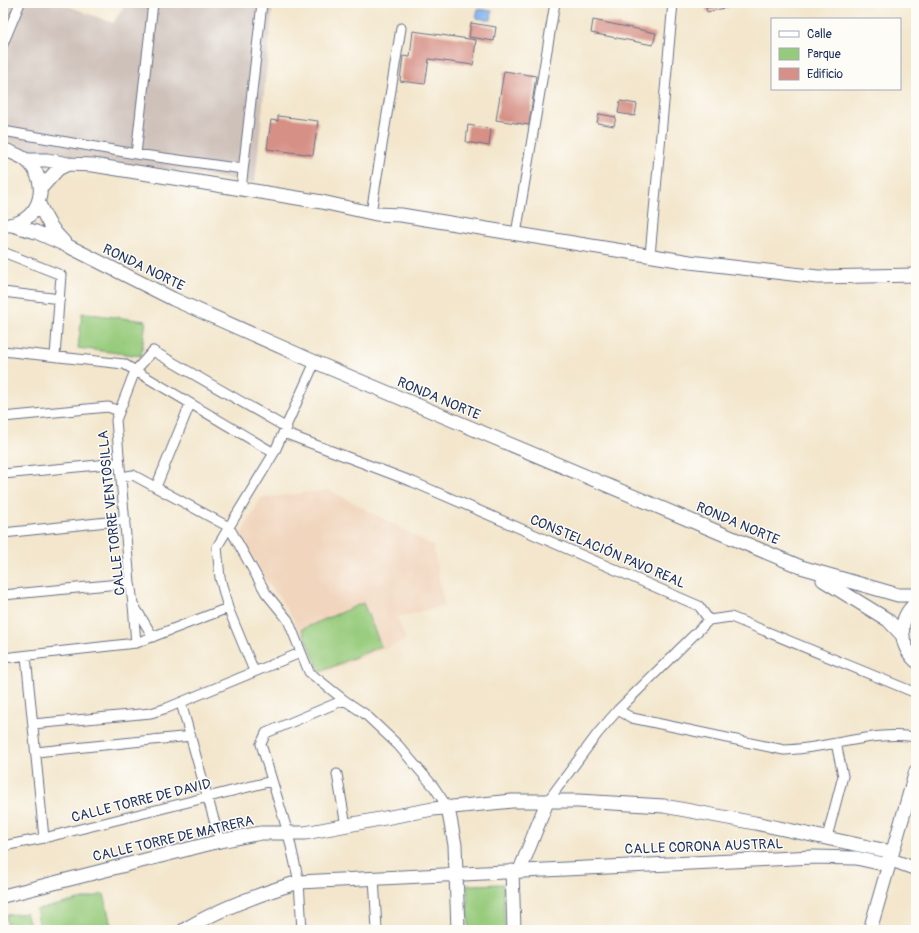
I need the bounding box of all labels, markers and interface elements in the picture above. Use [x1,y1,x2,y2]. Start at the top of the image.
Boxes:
legend [771,18,901,90]
text: Calle [807,27,832,42]
text: Parque [807,47,841,62]
text: Edificio [807,67,843,82]
street label: RONDA NORTE [100,240,187,295]
street label: RONDA NORTE [395,373,483,424]
street label: CALLE TORRE VENTOSILLA [94,429,129,596]
street label: RONDA NORTE [694,498,782,549]
street label: CONSTELACIÓN PAVO REAL [527,510,689,592]
street label: CALLE TORRE DE DAVID [70,775,213,826]
street label: CALLE TORRE DE MATRERA [91,812,255,865]
street label: CALLE CORONA AUSTRAL [624,835,784,858]

